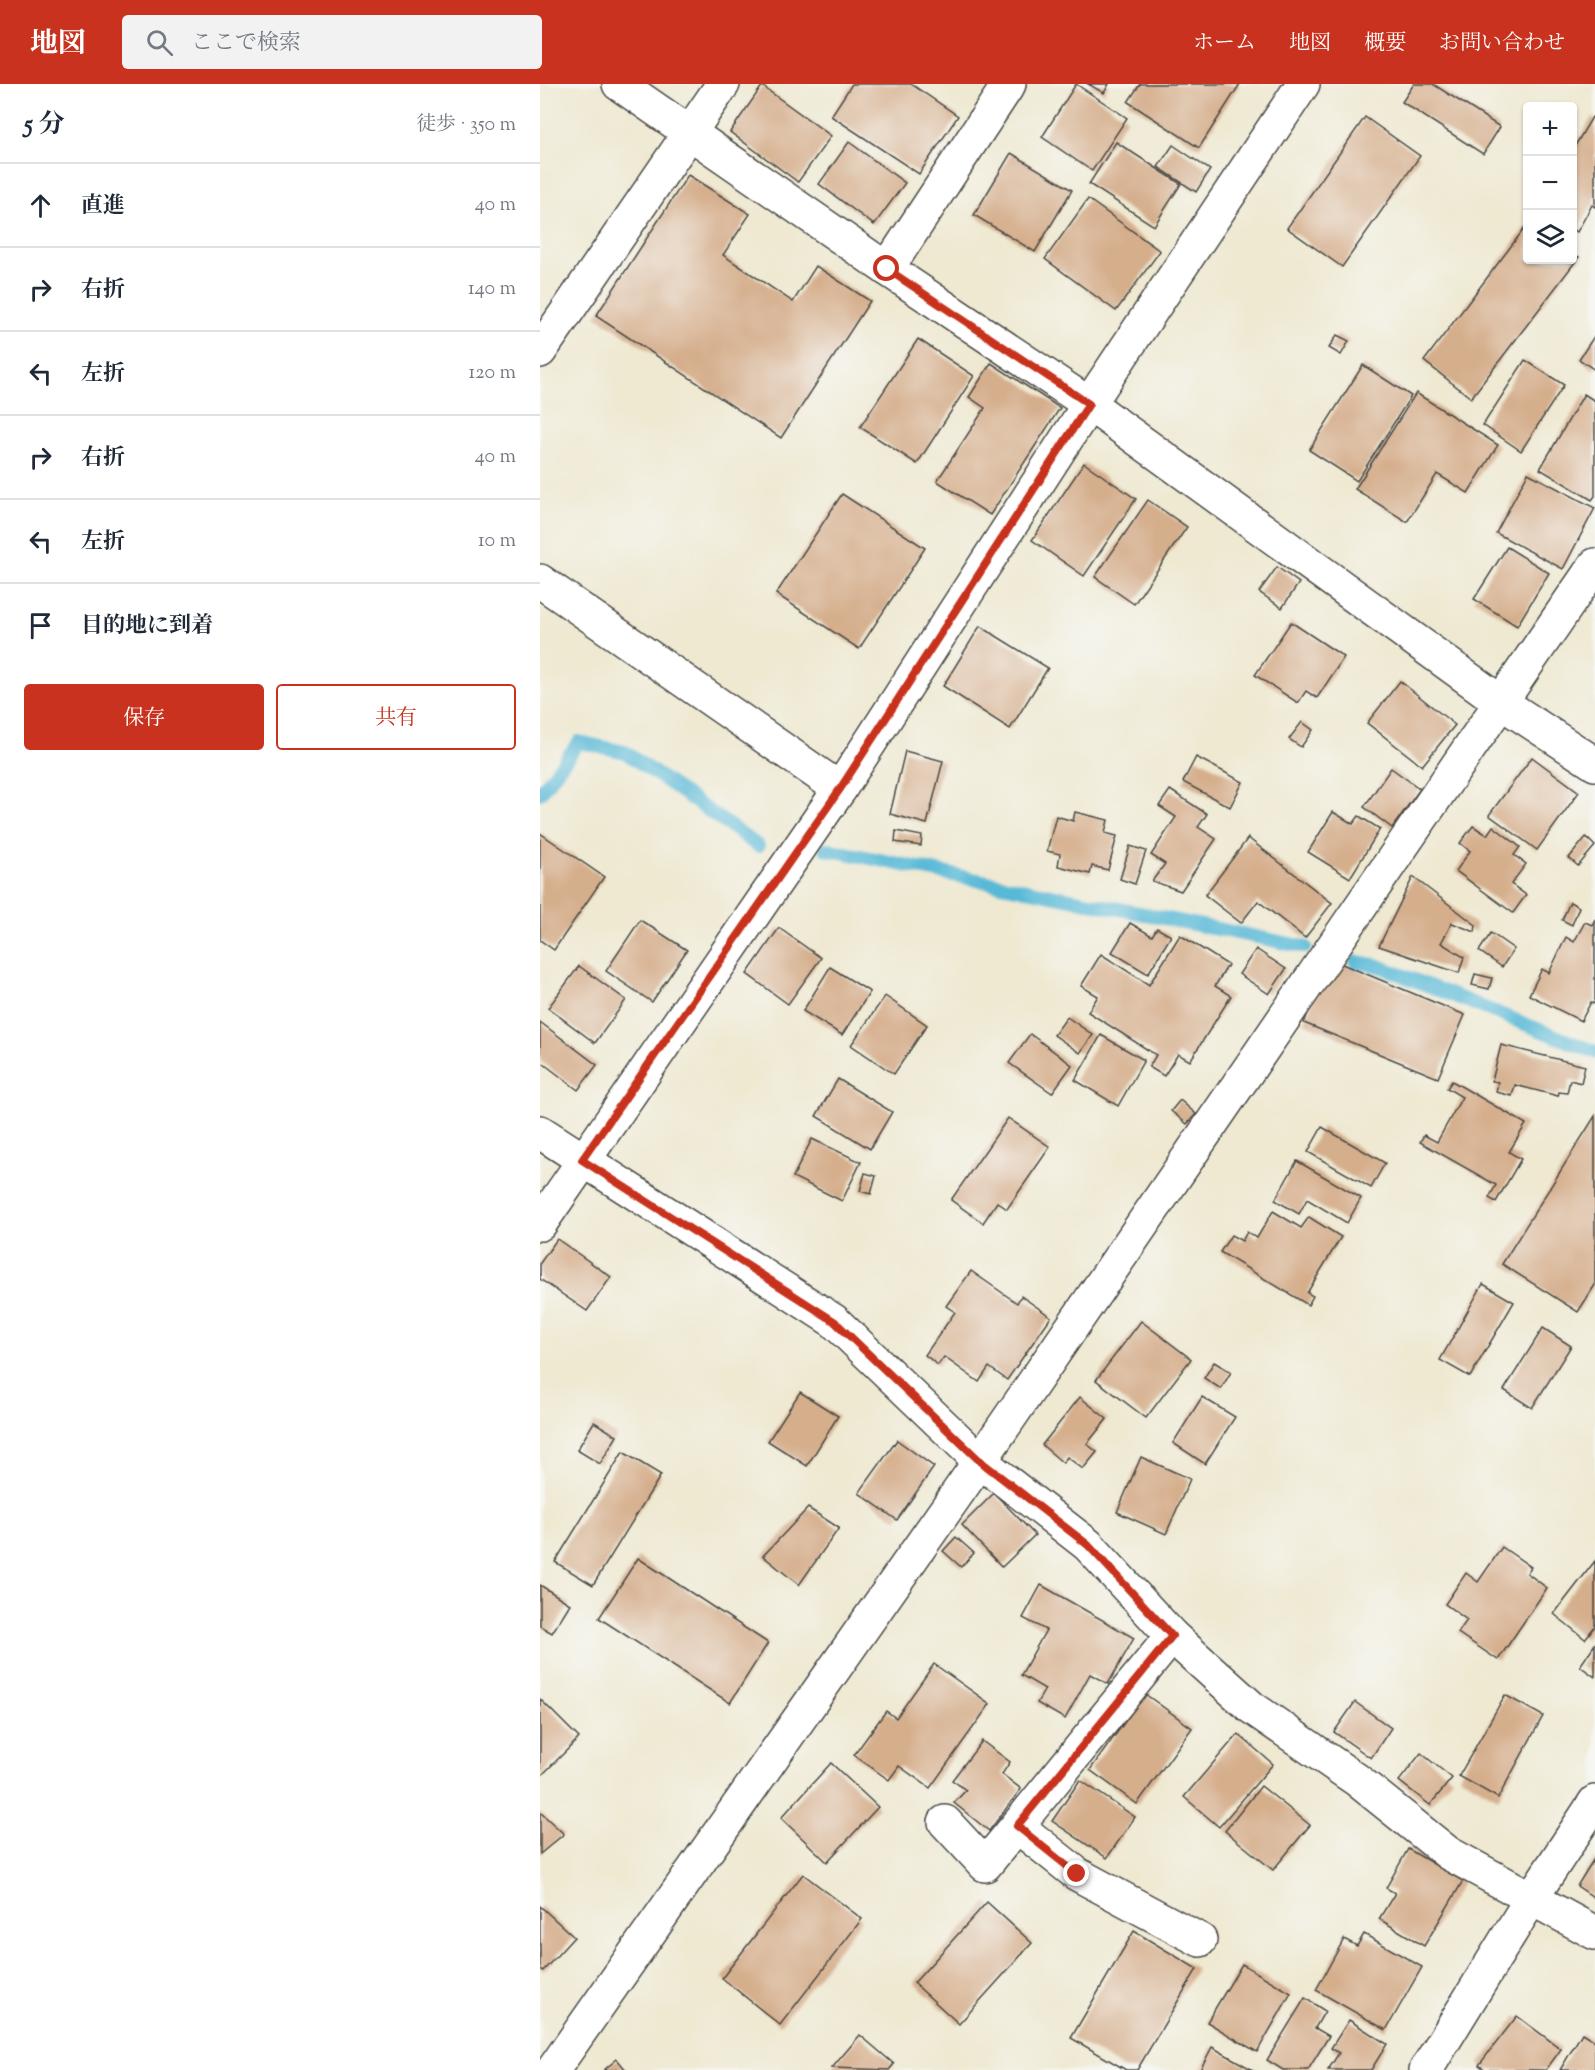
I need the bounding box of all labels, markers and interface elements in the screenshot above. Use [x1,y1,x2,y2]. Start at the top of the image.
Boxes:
search box [122,15,542,69]
text: 地図 [30,25,86,65]
icon: search [143,26,176,59]
text: ここで検索 [191,28,301,60]
text: ホーム [1193,29,1256,59]
text: 地図 [1289,29,1331,59]
text: 概要 [1364,29,1406,59]
text: お問い合わせ [1439,29,1565,59]
map controls [1523,102,1577,264]
button: + [1523,102,1577,156]
text: 5 分 [24,107,64,144]
text: 徒歩 · 350 m [416,111,516,140]
button: − [1523,156,1577,210]
icon: ahead [24,189,57,222]
text: 直進 [81,191,125,223]
text: 40 m [475,191,516,220]
button: layers [1523,210,1577,264]
route start [873,255,899,281]
icon: right [24,273,57,306]
text: 右折 [81,275,125,307]
text: 140 m [468,275,516,304]
icon: left [24,357,57,390]
text: 左折 [81,359,125,391]
text: 120 m [468,359,516,388]
icon: right [24,441,57,474]
text: 右折 [81,443,125,475]
text: 40 m [475,443,516,472]
icon: left [24,525,57,558]
text: 左折 [81,527,125,559]
text: 10 m [478,527,516,556]
icon: arrive [24,609,57,642]
text: 目的地に到着 [81,611,213,643]
button: 保存 [24,684,264,750]
button: 共有 [276,684,516,750]
route end [1063,1860,1089,1886]

